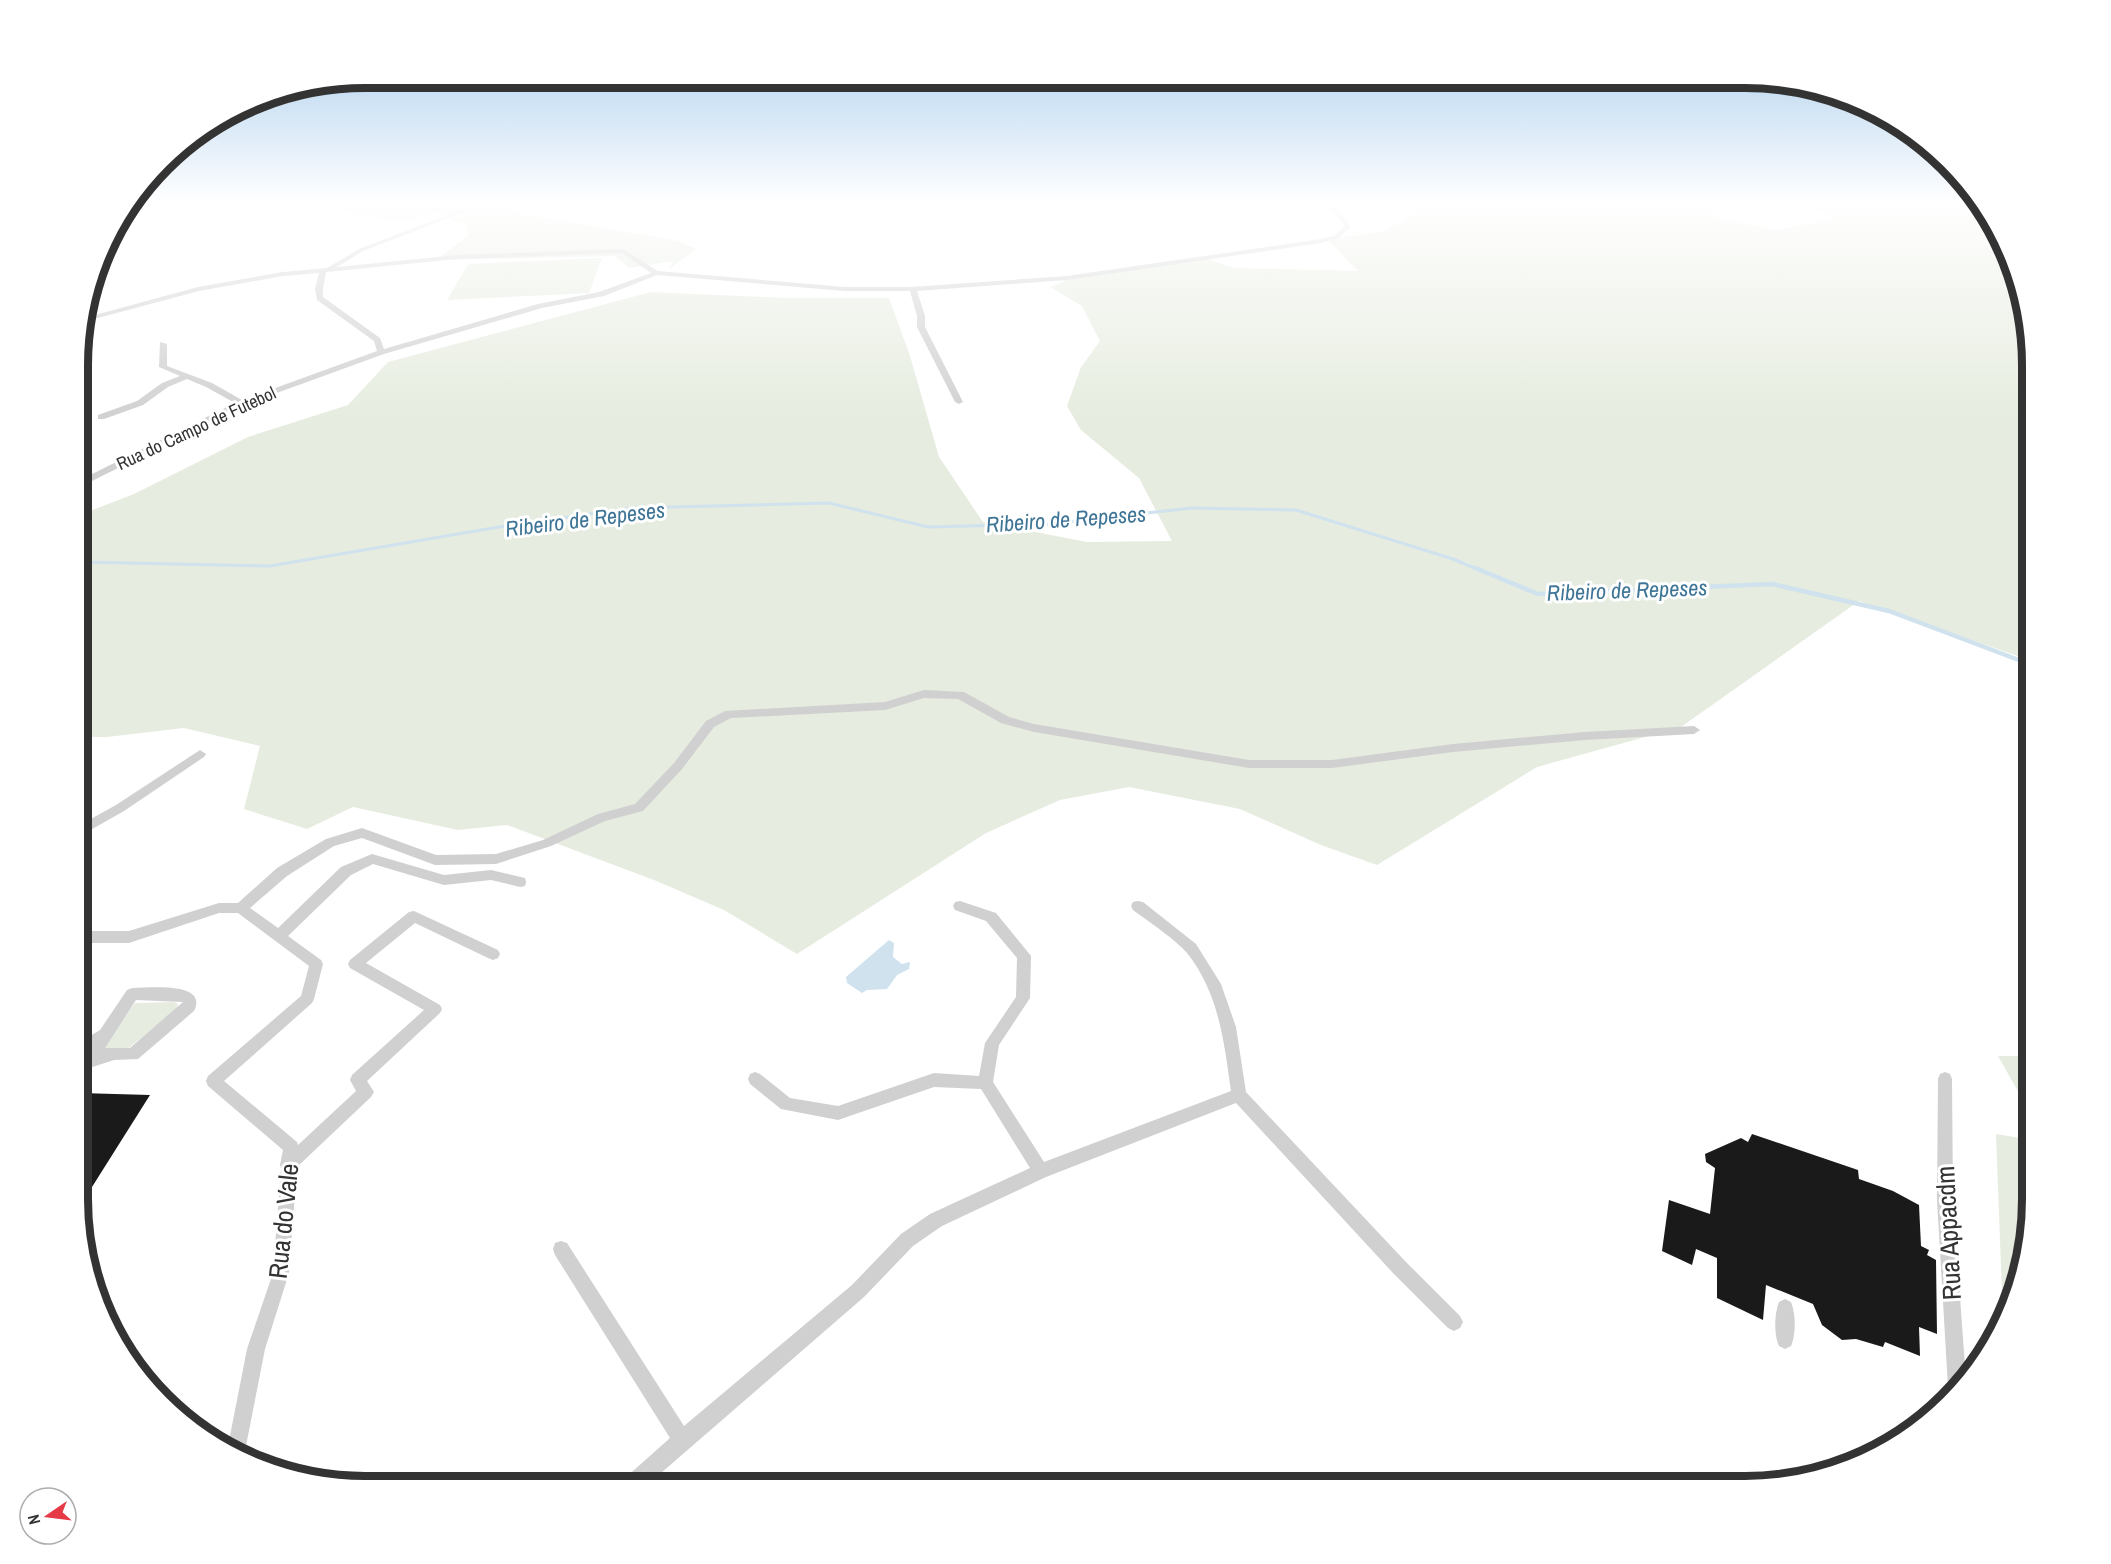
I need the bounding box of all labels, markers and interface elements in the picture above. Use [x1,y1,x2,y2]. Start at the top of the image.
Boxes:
street label: Rua do Campo de Futebol [112,380,280,476]
water label: Ribeiro de Repeses [504,494,666,544]
water label: Ribeiro de Repeses [985,498,1147,540]
water label: Ribeiro de Repeses [1546,572,1708,608]
street label: Rua do Vale [260,1162,306,1280]
street label: Rua Appacdm [1927,1165,1969,1301]
north arrow [18,1486,78,1546]
text: N [22,1512,45,1527]

